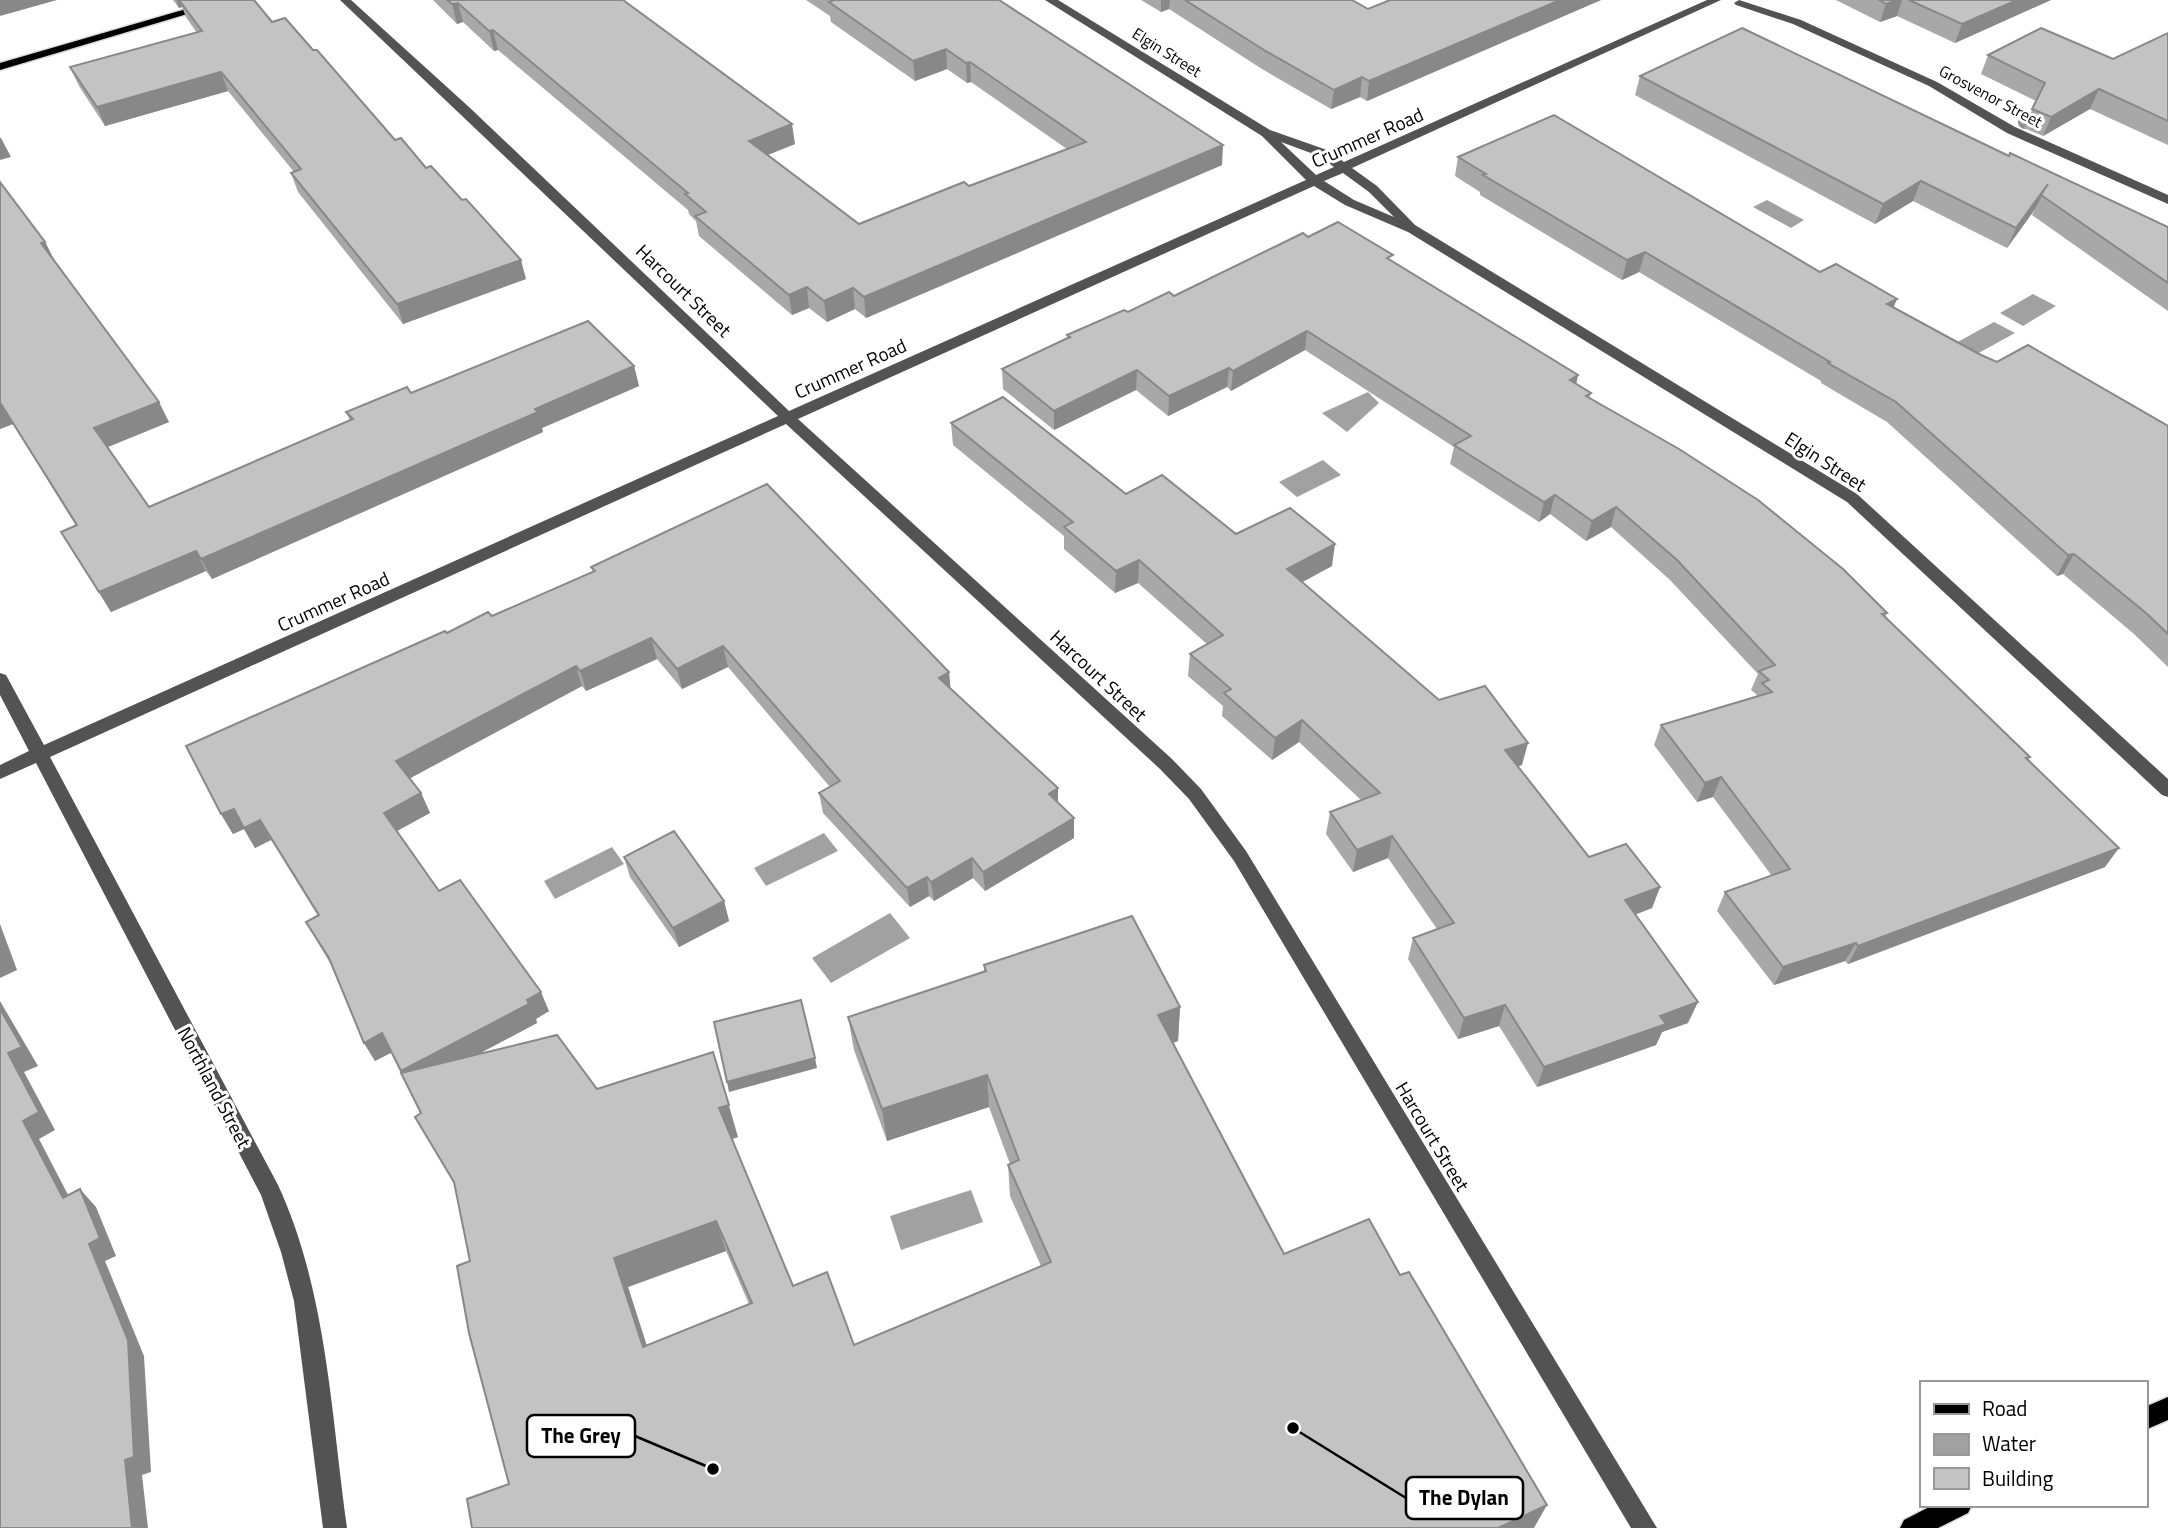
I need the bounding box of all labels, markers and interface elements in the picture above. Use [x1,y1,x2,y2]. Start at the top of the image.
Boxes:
street label: Elgin Street [1128,21,1207,83]
street label: Grosvenor Street [1935,59,2047,134]
street label: Crummer Road [1306,99,1428,175]
street label: Harcourt Street [630,237,739,344]
street label: Crummer Road [789,330,911,406]
street label: Elgin Street [1779,424,1873,498]
street label: Crummer Road [272,563,394,639]
street label: Harcourt Street [1044,622,1154,728]
street label: Northland Street [171,1021,259,1153]
street label: Harcourt Street [1389,1076,1477,1197]
legend [1920,1381,2147,1507]
text: Road [1982,1392,2027,1424]
callout: The Grey [527,1415,635,1457]
text: The Grey [541,1419,621,1451]
text: Water [1982,1427,2036,1459]
text: Building [1982,1462,2054,1494]
callout: The Dylan [1406,1477,1523,1519]
text: The Dylan [1419,1481,1509,1513]

